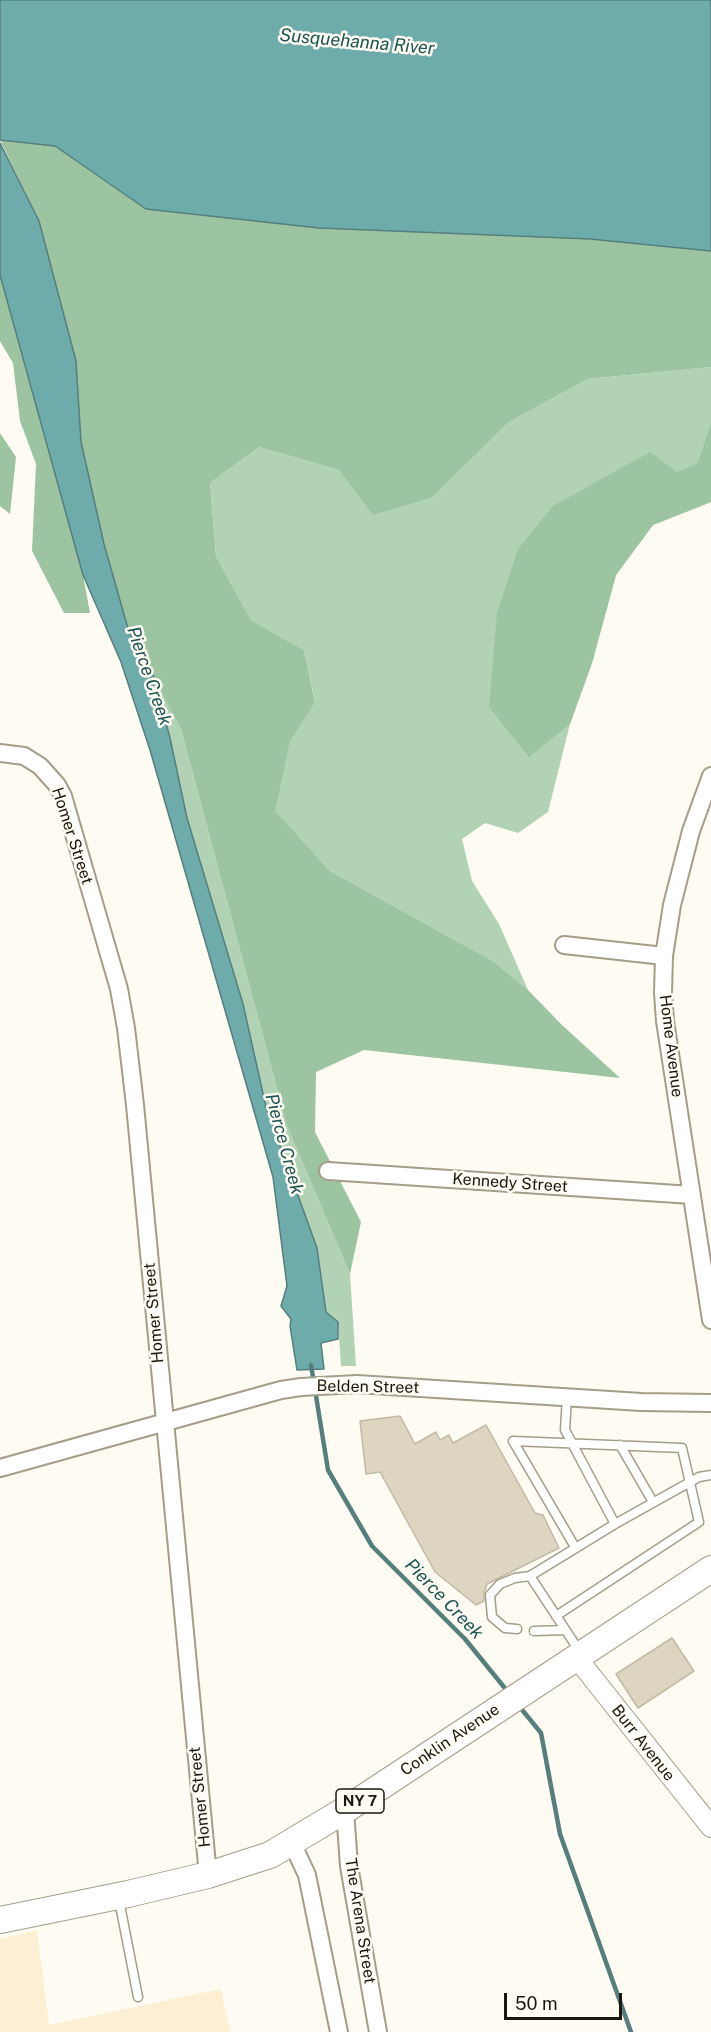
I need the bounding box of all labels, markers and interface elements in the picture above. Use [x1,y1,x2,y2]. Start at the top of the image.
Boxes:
water label: Susquehanna River [278,24,436,60]
water label: Pierce Creek [122,624,176,728]
street label: Homer Street [47,785,97,887]
street label: Home Avenue [655,994,687,1098]
water label: Pierce Creek [260,1091,308,1197]
street label: Kennedy Street [452,1169,568,1197]
street label: Homer Street [140,1262,168,1364]
street label: Belden Street [316,1377,420,1397]
water label: Pierce Creek [400,1554,488,1644]
street label: Conklin Avenue [397,1700,503,1780]
street label: Burr Avenue [607,1701,679,1785]
street label: Homer Street [185,1746,215,1848]
road number: NY 7 [336,1789,384,1813]
street label: The Arena Street [341,1857,379,1985]
scale bar [507,1981,626,2019]
text: 50 m [515,1993,558,2014]

